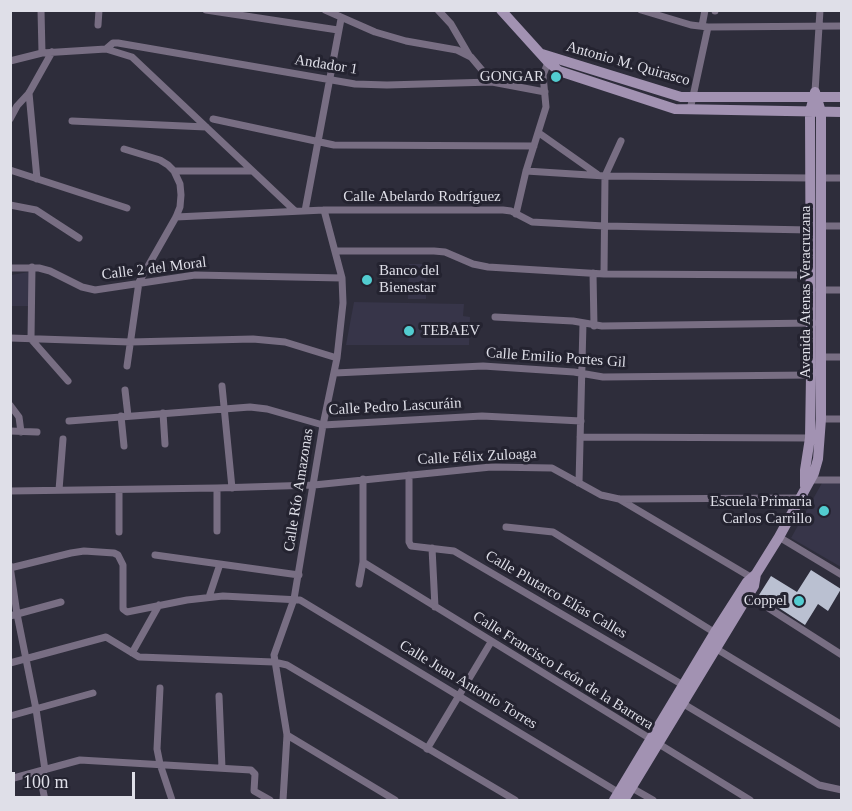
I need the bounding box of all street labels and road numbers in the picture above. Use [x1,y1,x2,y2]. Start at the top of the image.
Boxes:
street label: Antonio M. Quirasco [564,38,692,90]
street label: Andador 1 [293,51,359,79]
street label: Calle Abelardo Rodríguez [343,188,501,206]
street label: Avenida Atenas Veracruzana [797,206,815,378]
street label: Calle 2 del Moral [101,254,207,284]
street label: Calle Emilio Portes Gil [485,344,627,372]
street label: Calle Pedro Lascuráin [328,395,462,419]
street label: Calle Río Amazonas [280,427,318,553]
street label: Calle Félix Zuloaga [417,445,537,469]
street label: Calle Plutarco Elías Calles [482,547,630,643]
street label: Calle Francisco León de la Barrera [469,608,657,734]
street label: Calle Juan Antonio Torres [396,637,540,733]

